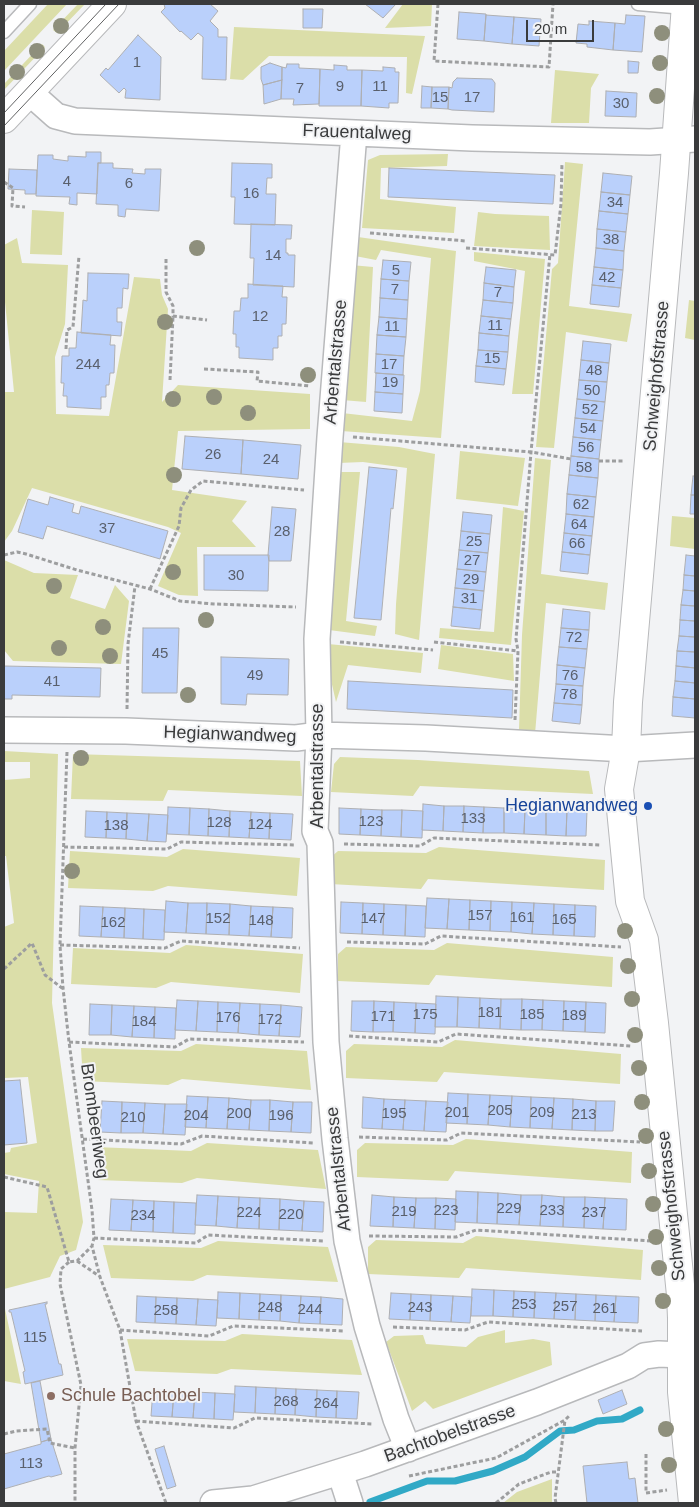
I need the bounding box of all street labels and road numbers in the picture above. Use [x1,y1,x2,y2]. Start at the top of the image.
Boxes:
street label: Frauentalweg [302,120,412,146]
street label: Arbentalstrasse [320,299,352,425]
street label: Schweighofstrasse [640,300,674,452]
street label: Arbentalstrasse [307,703,329,829]
street label: Hegianwandweg [163,722,297,748]
street label: Brombeeriweg [75,1062,113,1180]
street label: Arbentalstrasse [322,1106,356,1232]
street label: Schweighofstrasse [653,1130,691,1282]
street label: Bachtobelstrasse [381,1400,519,1468]

